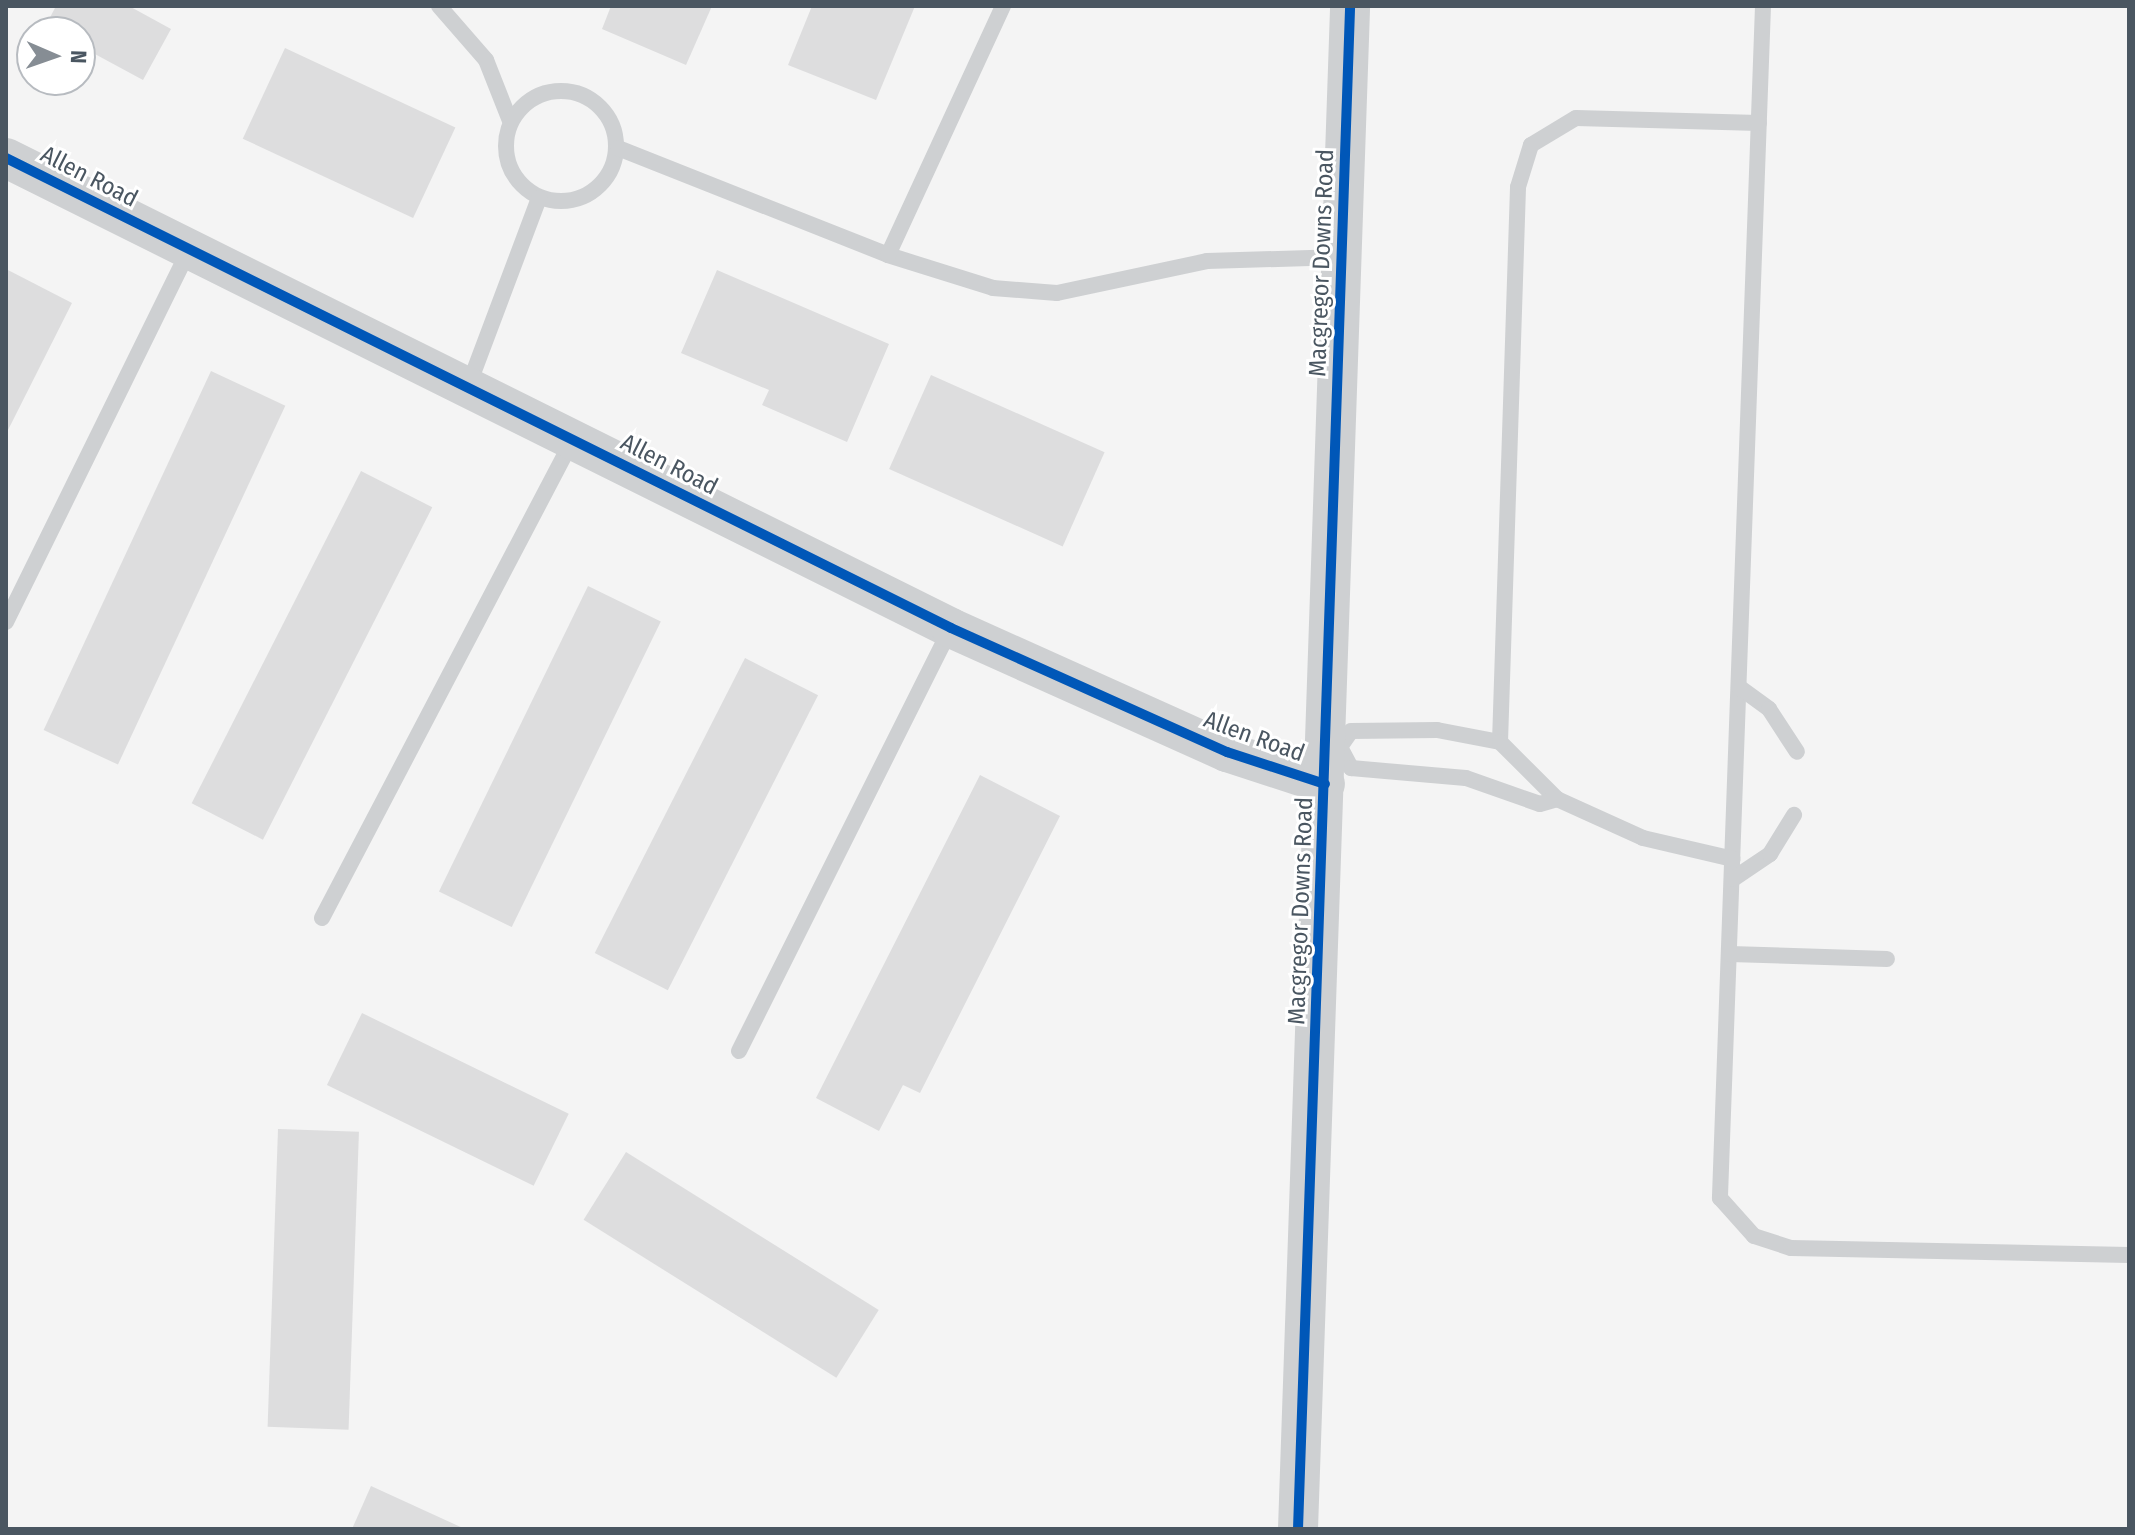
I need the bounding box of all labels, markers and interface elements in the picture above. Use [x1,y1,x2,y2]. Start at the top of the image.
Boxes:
north arrow [16,16,96,96]
text: N [65,50,92,64]
street label: Allen Road [36,140,142,214]
street label: Macgregor Downs Road [1304,149,1340,377]
street label: Allen Road [616,428,722,502]
street label: Allen Road [1200,706,1308,768]
street label: Macgregor Downs Road [1283,797,1319,1025]

